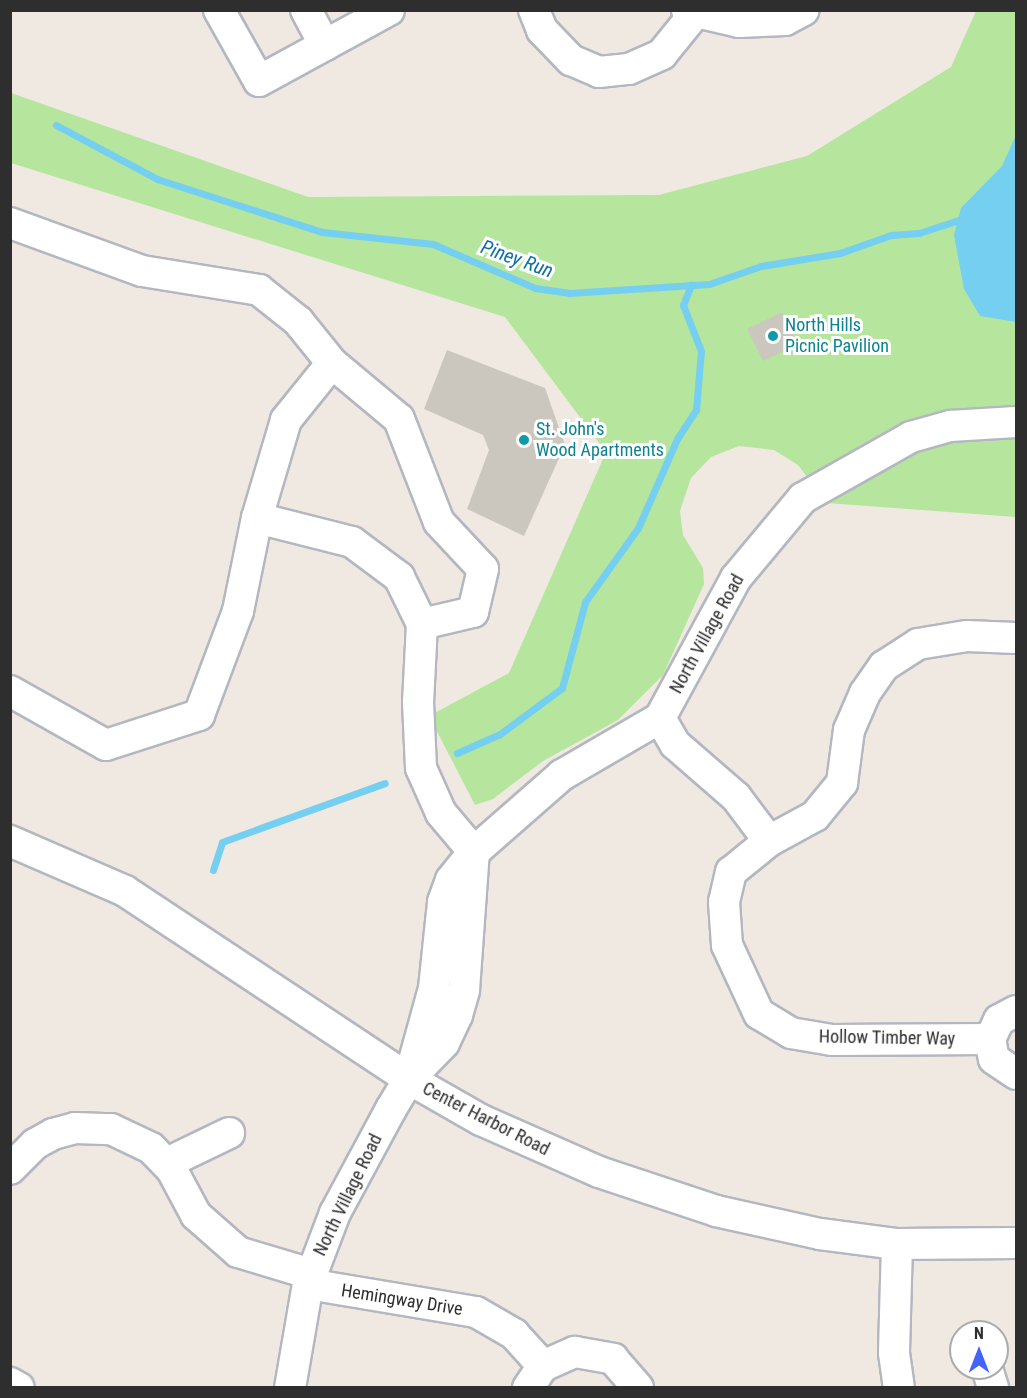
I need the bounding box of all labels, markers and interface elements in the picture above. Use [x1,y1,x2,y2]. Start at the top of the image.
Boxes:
water label: Piney Run [478,235,556,283]
place label: North Hills Picnic Pavilion [785,315,889,358]
marker: North Hills Picnic Pavilion [766,329,780,343]
place label: St. John's Wood Apartments [536,419,664,462]
marker: St. John's Wood Apartments [517,433,531,447]
street label: North Village Road [665,571,749,697]
street label: Hollow Timber Way [818,1026,956,1050]
street label: Center Harbor Road [419,1078,553,1160]
street label: North Village Road [309,1131,387,1259]
street label: Hemingway Drive [340,1280,464,1320]
north arrow [949,1320,1009,1380]
text: N [974,1324,984,1343]

